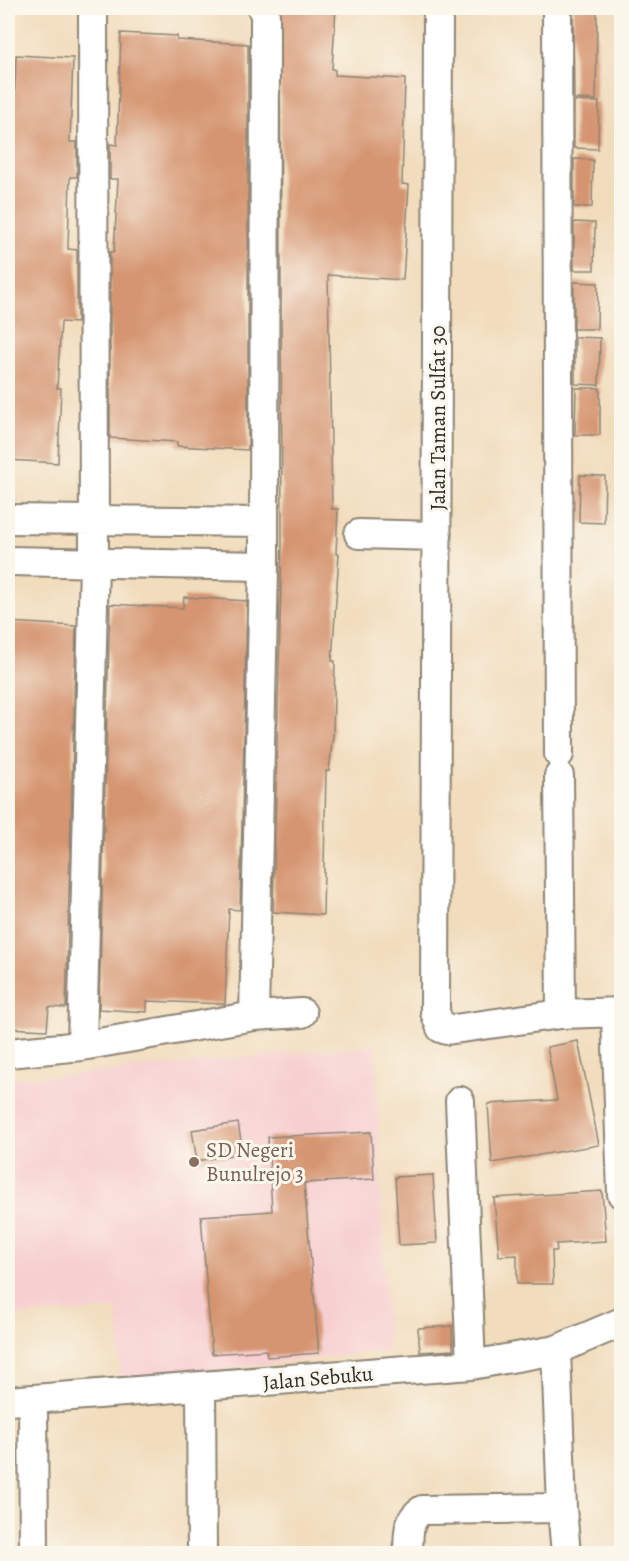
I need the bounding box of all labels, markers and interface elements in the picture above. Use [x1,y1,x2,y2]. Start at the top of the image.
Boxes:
street label: Jalan Taman Sulfat 30 [424,326,452,510]
place label: SD Negeri Bunulrejo 3 [206,1136,304,1188]
marker: SD Negeri Bunulrejo 3 [187,1155,201,1169]
street label: Jalan Sebuku [262,1359,375,1397]

